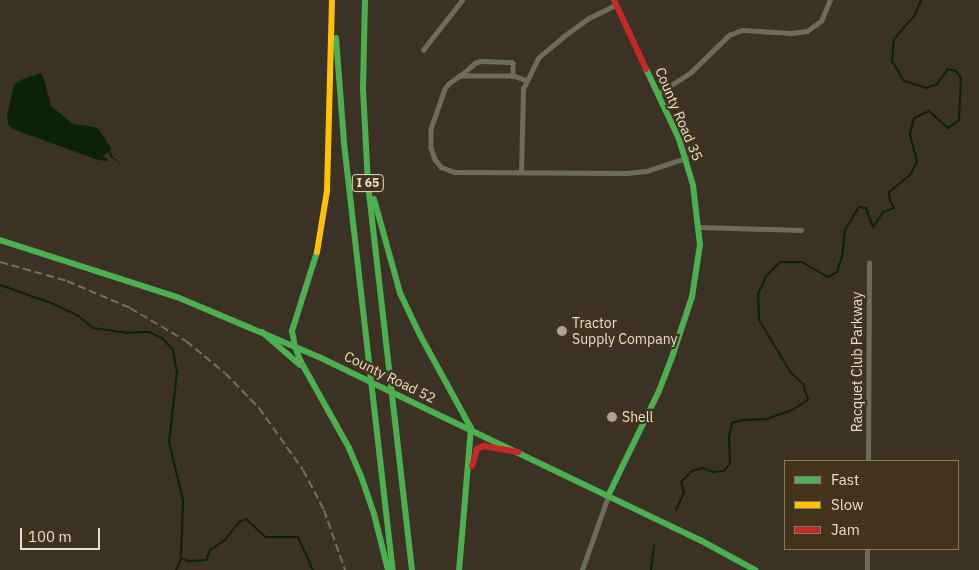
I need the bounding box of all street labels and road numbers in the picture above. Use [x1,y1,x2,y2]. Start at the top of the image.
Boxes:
street label: County Road 35 [652,65,706,163]
road number: I 65 [352,174,384,192]
street label: Racquet Club Parkway [849,292,865,432]
street label: County Road 52 [341,348,439,406]

